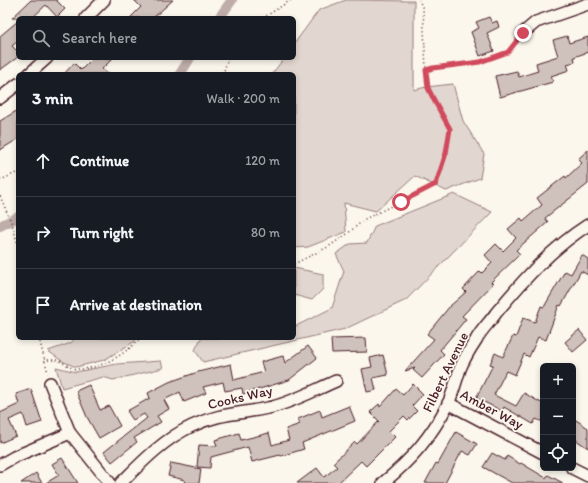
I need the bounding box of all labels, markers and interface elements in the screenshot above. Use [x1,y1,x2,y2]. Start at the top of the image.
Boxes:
search box [16,16,296,60]
route end [514,24,532,42]
icon: search [30,27,52,49]
text: Search here [62,29,137,47]
text: 3 min [32,88,73,108]
text: Walk · 200 m [207,91,280,106]
icon: ahead [32,150,54,172]
text: Continue [70,152,129,170]
text: 120 m [245,153,280,168]
route start [392,193,410,211]
icon: right [32,222,54,244]
text: Turn right [70,224,134,242]
text: 80 m [251,225,280,240]
icon: arrive [32,294,54,316]
text: Arrive at destination [70,296,202,314]
street label: Filbert Avenue [419,329,472,415]
map controls [540,363,576,471]
button: + [540,363,576,399]
street label: Cooks Way [206,382,274,413]
street label: Amber Way [457,386,527,433]
button: − [540,399,576,435]
button: locate [540,435,576,471]

